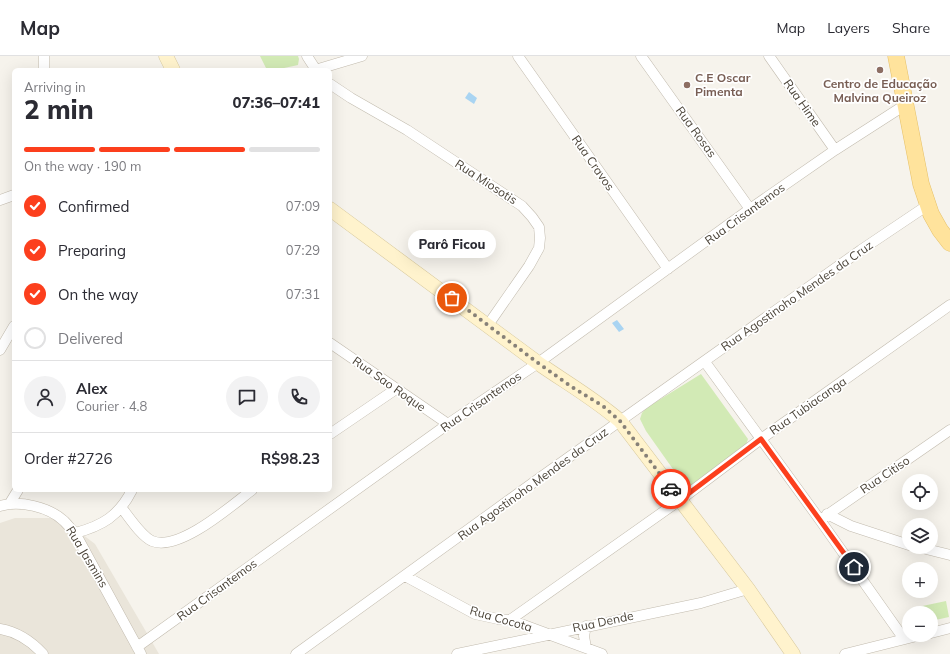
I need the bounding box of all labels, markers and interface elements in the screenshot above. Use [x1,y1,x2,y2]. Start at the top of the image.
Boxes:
text: Map [20,16,60,40]
text: Map [776,19,805,37]
text: Layers [827,19,870,37]
text: Share [892,19,930,37]
marker: Centro de Educação Malvina Queiroz [875,65,885,75]
place label: C.E Oscar Pimenta [695,70,751,99]
street label: Rua Hime [781,76,824,129]
place label: Centro de Educação Malvina Queiroz [823,76,937,105]
text: Arriving in [24,79,86,95]
marker: C.E Oscar Pimenta [682,80,692,90]
text: 2 min [24,93,94,126]
text: 07:36–07:41 [233,93,320,112]
street label: Rua Rosas [673,103,720,160]
street label: Rua Cravos [569,132,618,193]
street label: Rua Miosotis [452,156,520,207]
text: On the way · 190 m [24,158,141,174]
street label: Rua Crisantemos [702,180,788,248]
icon: check [24,195,46,217]
text: Confirmed [58,197,129,216]
text: 07:09 [286,198,320,214]
callout: Parô Ficou [408,230,496,258]
text: Parô Ficou [419,236,485,252]
street label: Rua Agostinoho Mendes da Cruz [718,237,876,354]
icon: check [24,239,46,261]
text: Preparing [58,241,126,260]
text: 07:29 [286,242,320,258]
pin [435,281,469,315]
icon: check [24,283,46,305]
text: On the way [58,285,138,304]
text: 07:31 [286,286,320,302]
icon: bag [441,287,463,309]
text: Delivered [58,329,123,348]
street label: Rua Sao Roque [350,353,429,414]
street label: Rua Crisantemos [437,368,524,435]
street label: Rua Tubiacanga [766,373,849,438]
button: person [24,376,66,418]
button: chat [226,376,268,418]
button: phone [278,376,320,418]
text: Alex [76,379,108,398]
text: Courier · 4.8 [76,398,147,414]
street label: Rua Agostinoho Mendes da Cruz [455,424,611,543]
text: Order #2726 [24,449,112,468]
text: R$98.23 [261,449,320,468]
street label: Rua Citiso [857,452,912,497]
courier [651,469,691,509]
map controls [902,474,938,642]
button: locate [902,474,938,510]
icon: car [660,478,682,500]
button: layers [902,518,938,554]
street label: Rua Jasmins [63,523,112,590]
pin [837,550,871,584]
street label: Rua Crisantemos [174,556,260,624]
icon: home [843,556,865,578]
button: + [902,562,938,598]
street label: Rua Cocota [468,602,534,635]
button: − [902,606,938,642]
street label: Rua Dende [571,608,635,635]

